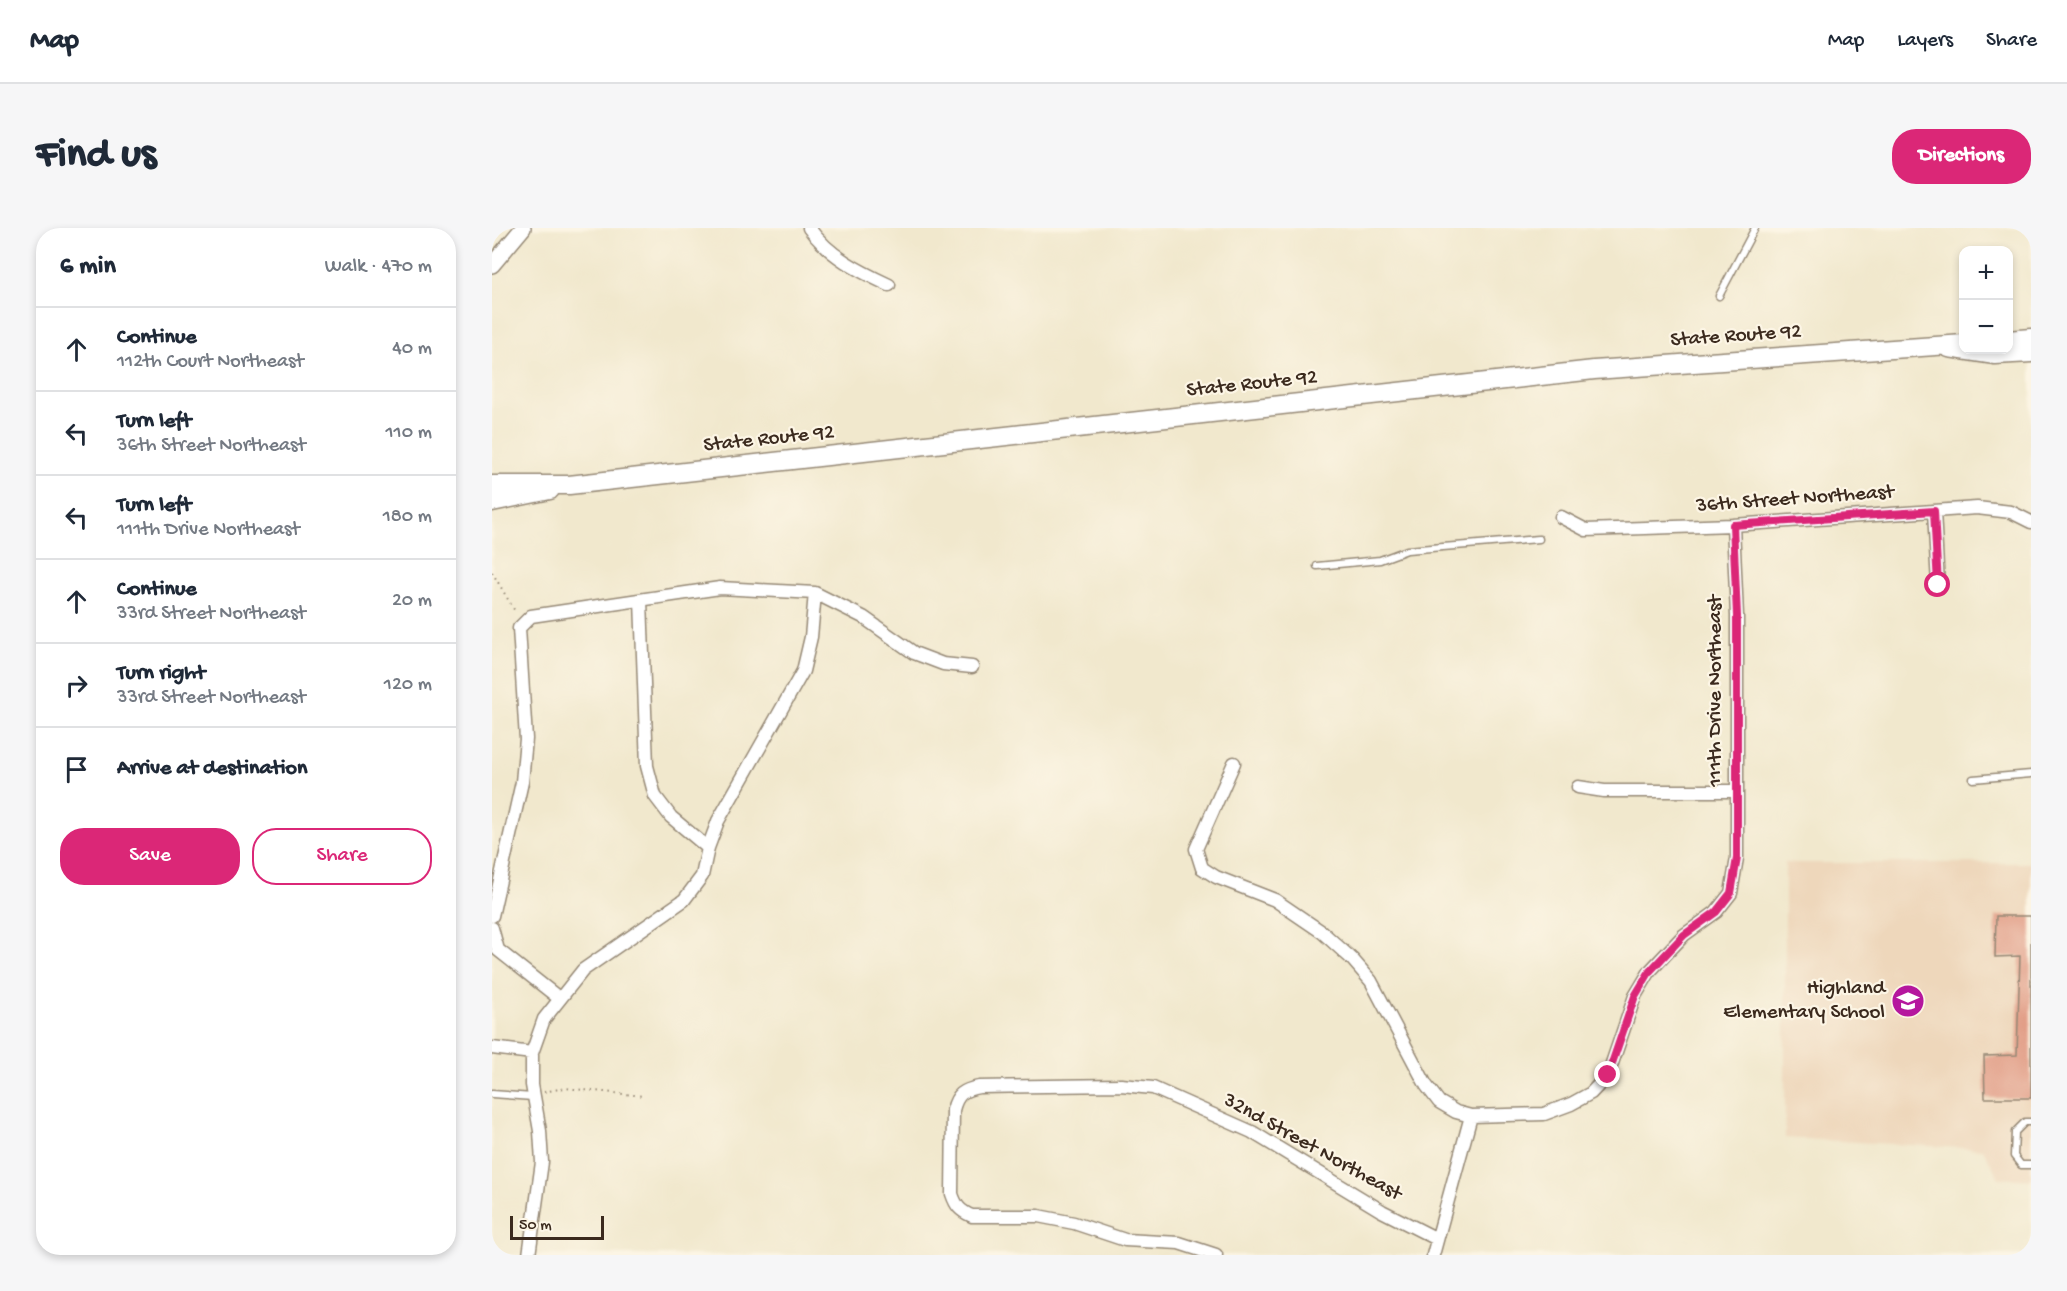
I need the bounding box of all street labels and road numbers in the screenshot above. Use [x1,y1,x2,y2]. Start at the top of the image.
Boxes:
street label: State Route 92 [1670,320,1802,354]
street label: State Route 92 [1185,366,1319,404]
street label: State Route 92 [702,421,836,459]
street label: 36th Street Northeast [1694,480,1897,519]
street label: 111th Drive Northeast [1704,593,1729,788]
street label: 32nd Street Northeast [1218,1088,1408,1209]

